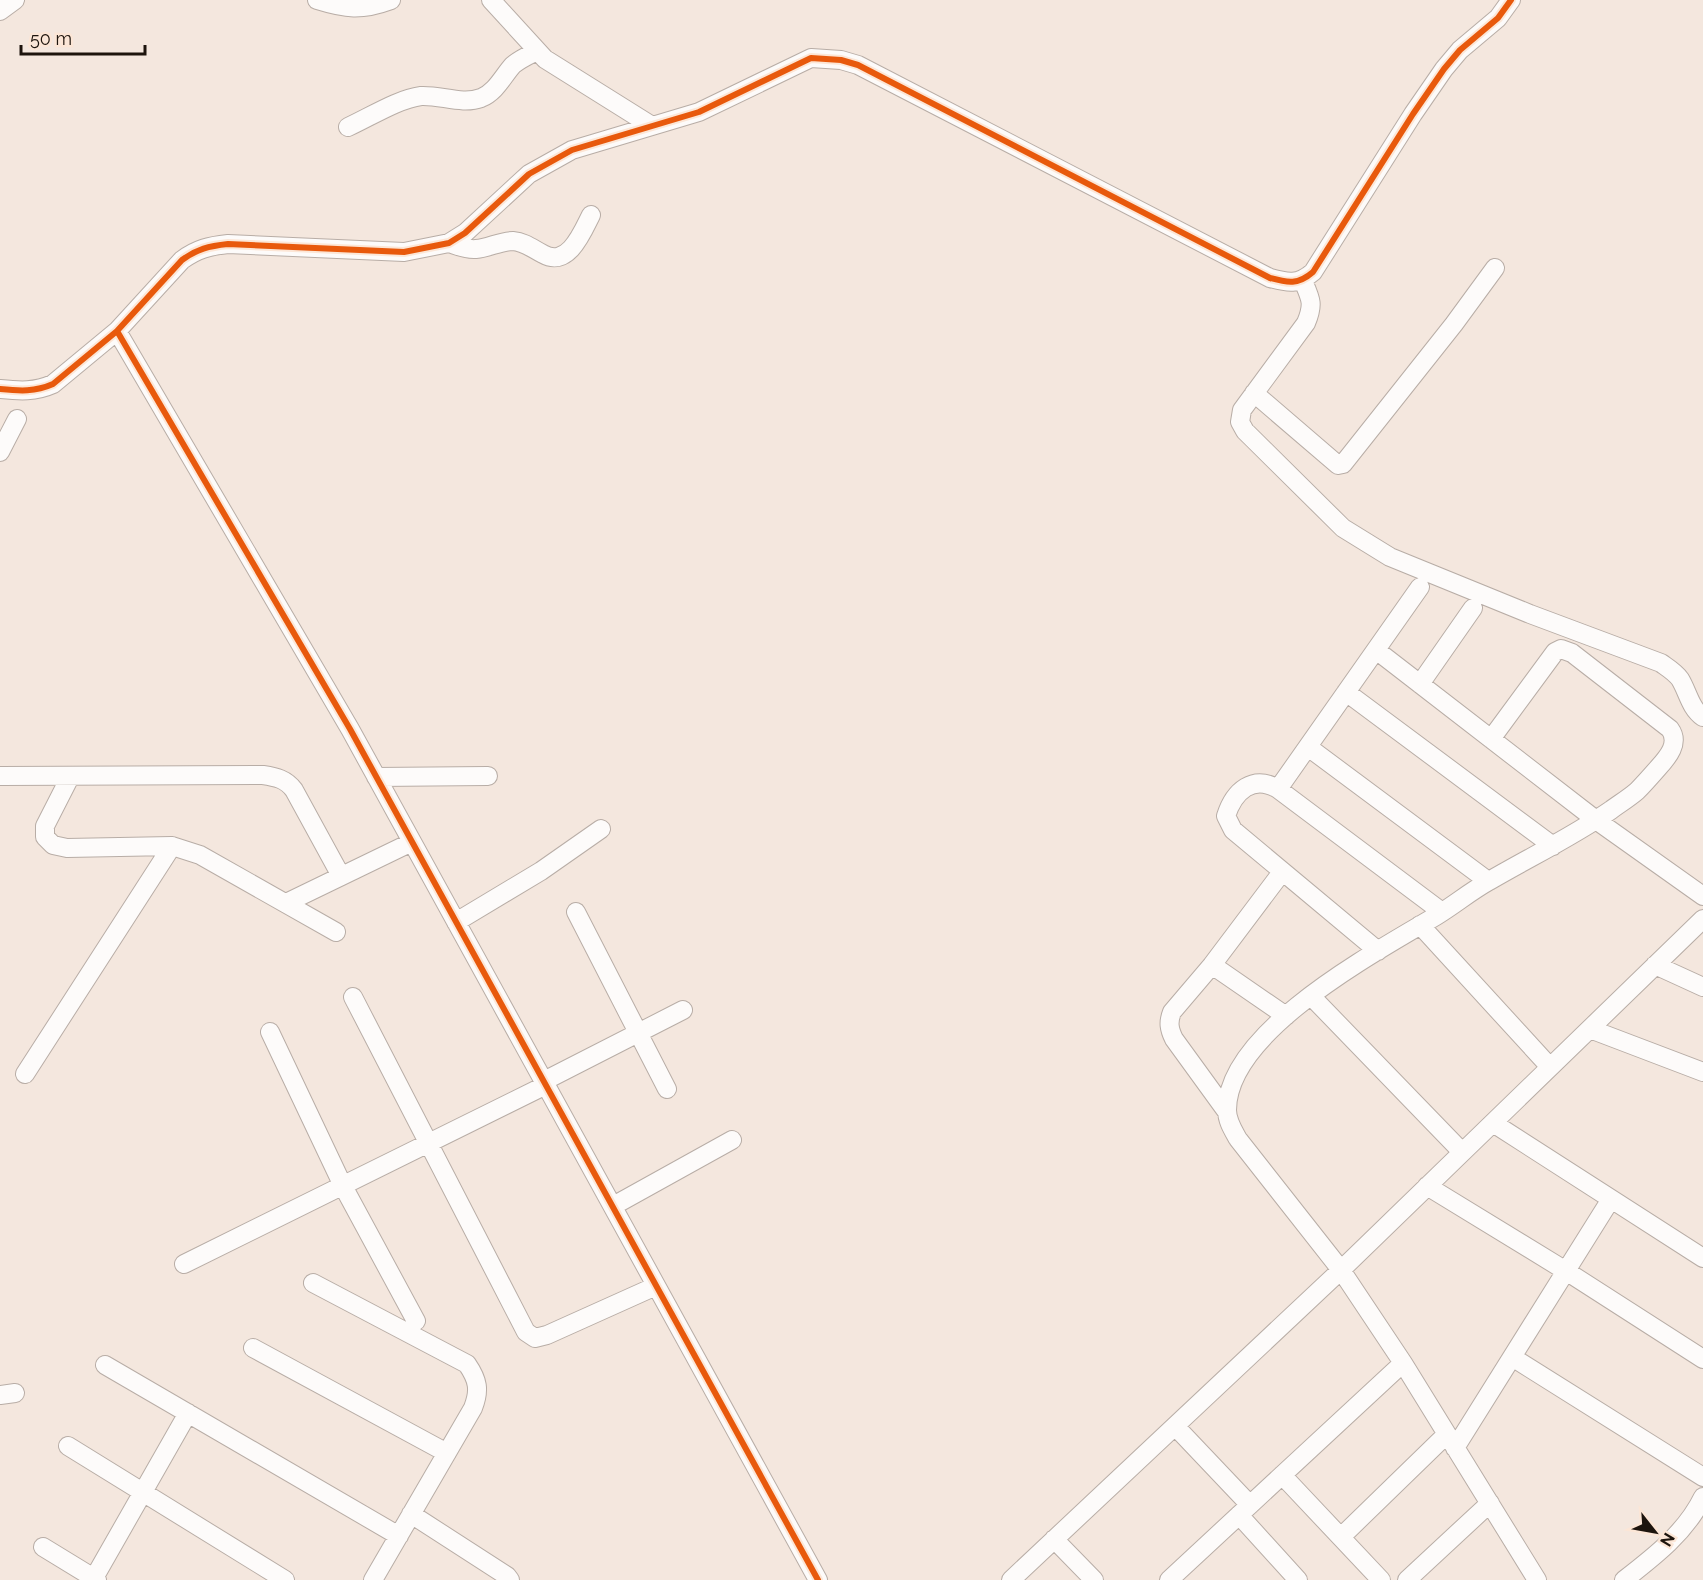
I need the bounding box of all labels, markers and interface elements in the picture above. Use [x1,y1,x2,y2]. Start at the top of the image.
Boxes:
scale bar [21,18,146,56]
text: 50 m [30,28,72,49]
north arrow [1625,1502,1685,1562]
text: N [1656,1529,1679,1550]

